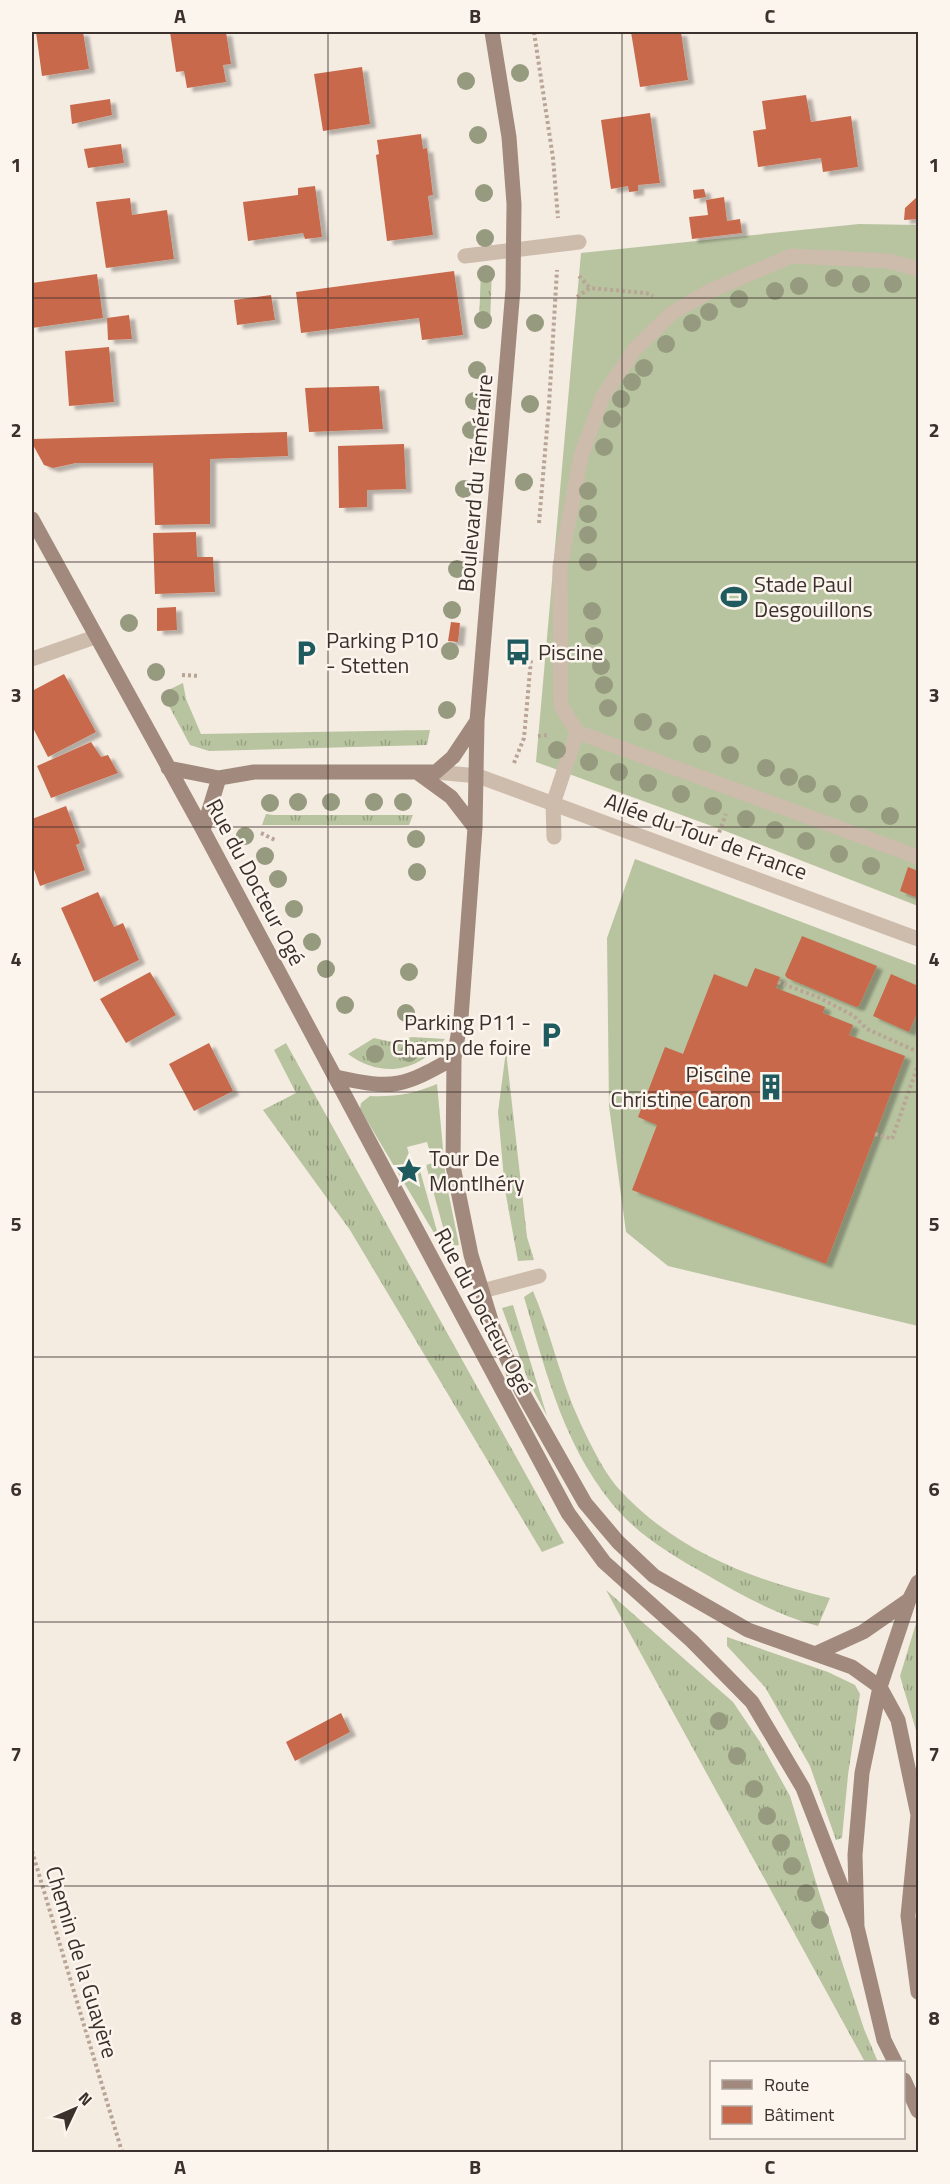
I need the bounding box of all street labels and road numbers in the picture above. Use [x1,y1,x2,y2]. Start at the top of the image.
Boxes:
street label: Boulevard du Téméraire [449,373,501,593]
street label: Allée du Tour de France [600,784,812,888]
street label: Rue du Docteur Ogé [198,793,314,971]
street label: Rue du Docteur Ogé [426,1222,542,1400]
street label: Chemin de la Guayère [37,1862,127,2062]

